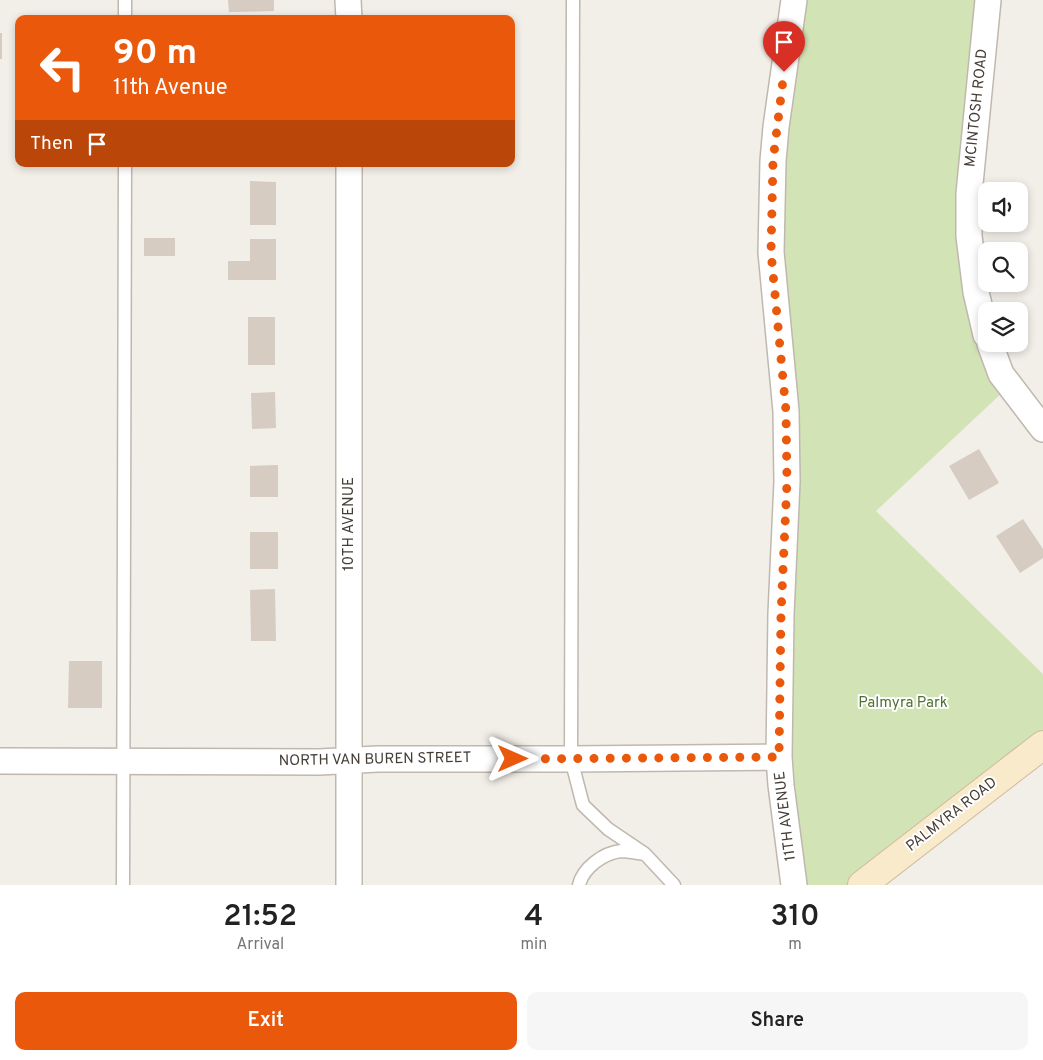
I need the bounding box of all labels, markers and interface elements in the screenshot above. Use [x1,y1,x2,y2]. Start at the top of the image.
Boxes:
pin [763,21,805,72]
icon: arrive [770,28,798,56]
text: 90 m [113,32,197,76]
icon: left [30,35,95,100]
street label: MCINTOSH ROAD [961,48,993,168]
text: 11th Avenue [113,75,228,102]
icon: arrive [83,130,111,158]
text: Then [30,132,73,156]
map controls [978,182,1028,352]
button: sound [978,182,1028,232]
button: search [978,242,1028,292]
button: layers [978,302,1028,352]
street label: 10TH AVENUE [340,477,359,571]
park label: Palmyra Park [858,694,948,713]
position arrow [486,732,538,784]
street label: NORTH VAN BUREN STREET [278,749,472,771]
street label: 11TH AVENUE [771,770,801,862]
street label: PALMYRA ROAD [903,774,1001,856]
text: 21:52 [223,899,297,936]
text: 4 [524,899,543,936]
text: 310 [770,899,820,936]
text: Arrival [236,935,284,955]
text: min [521,935,547,955]
text: m [788,935,802,955]
button: Exit [15,992,517,1050]
button: Share [527,992,1028,1050]

